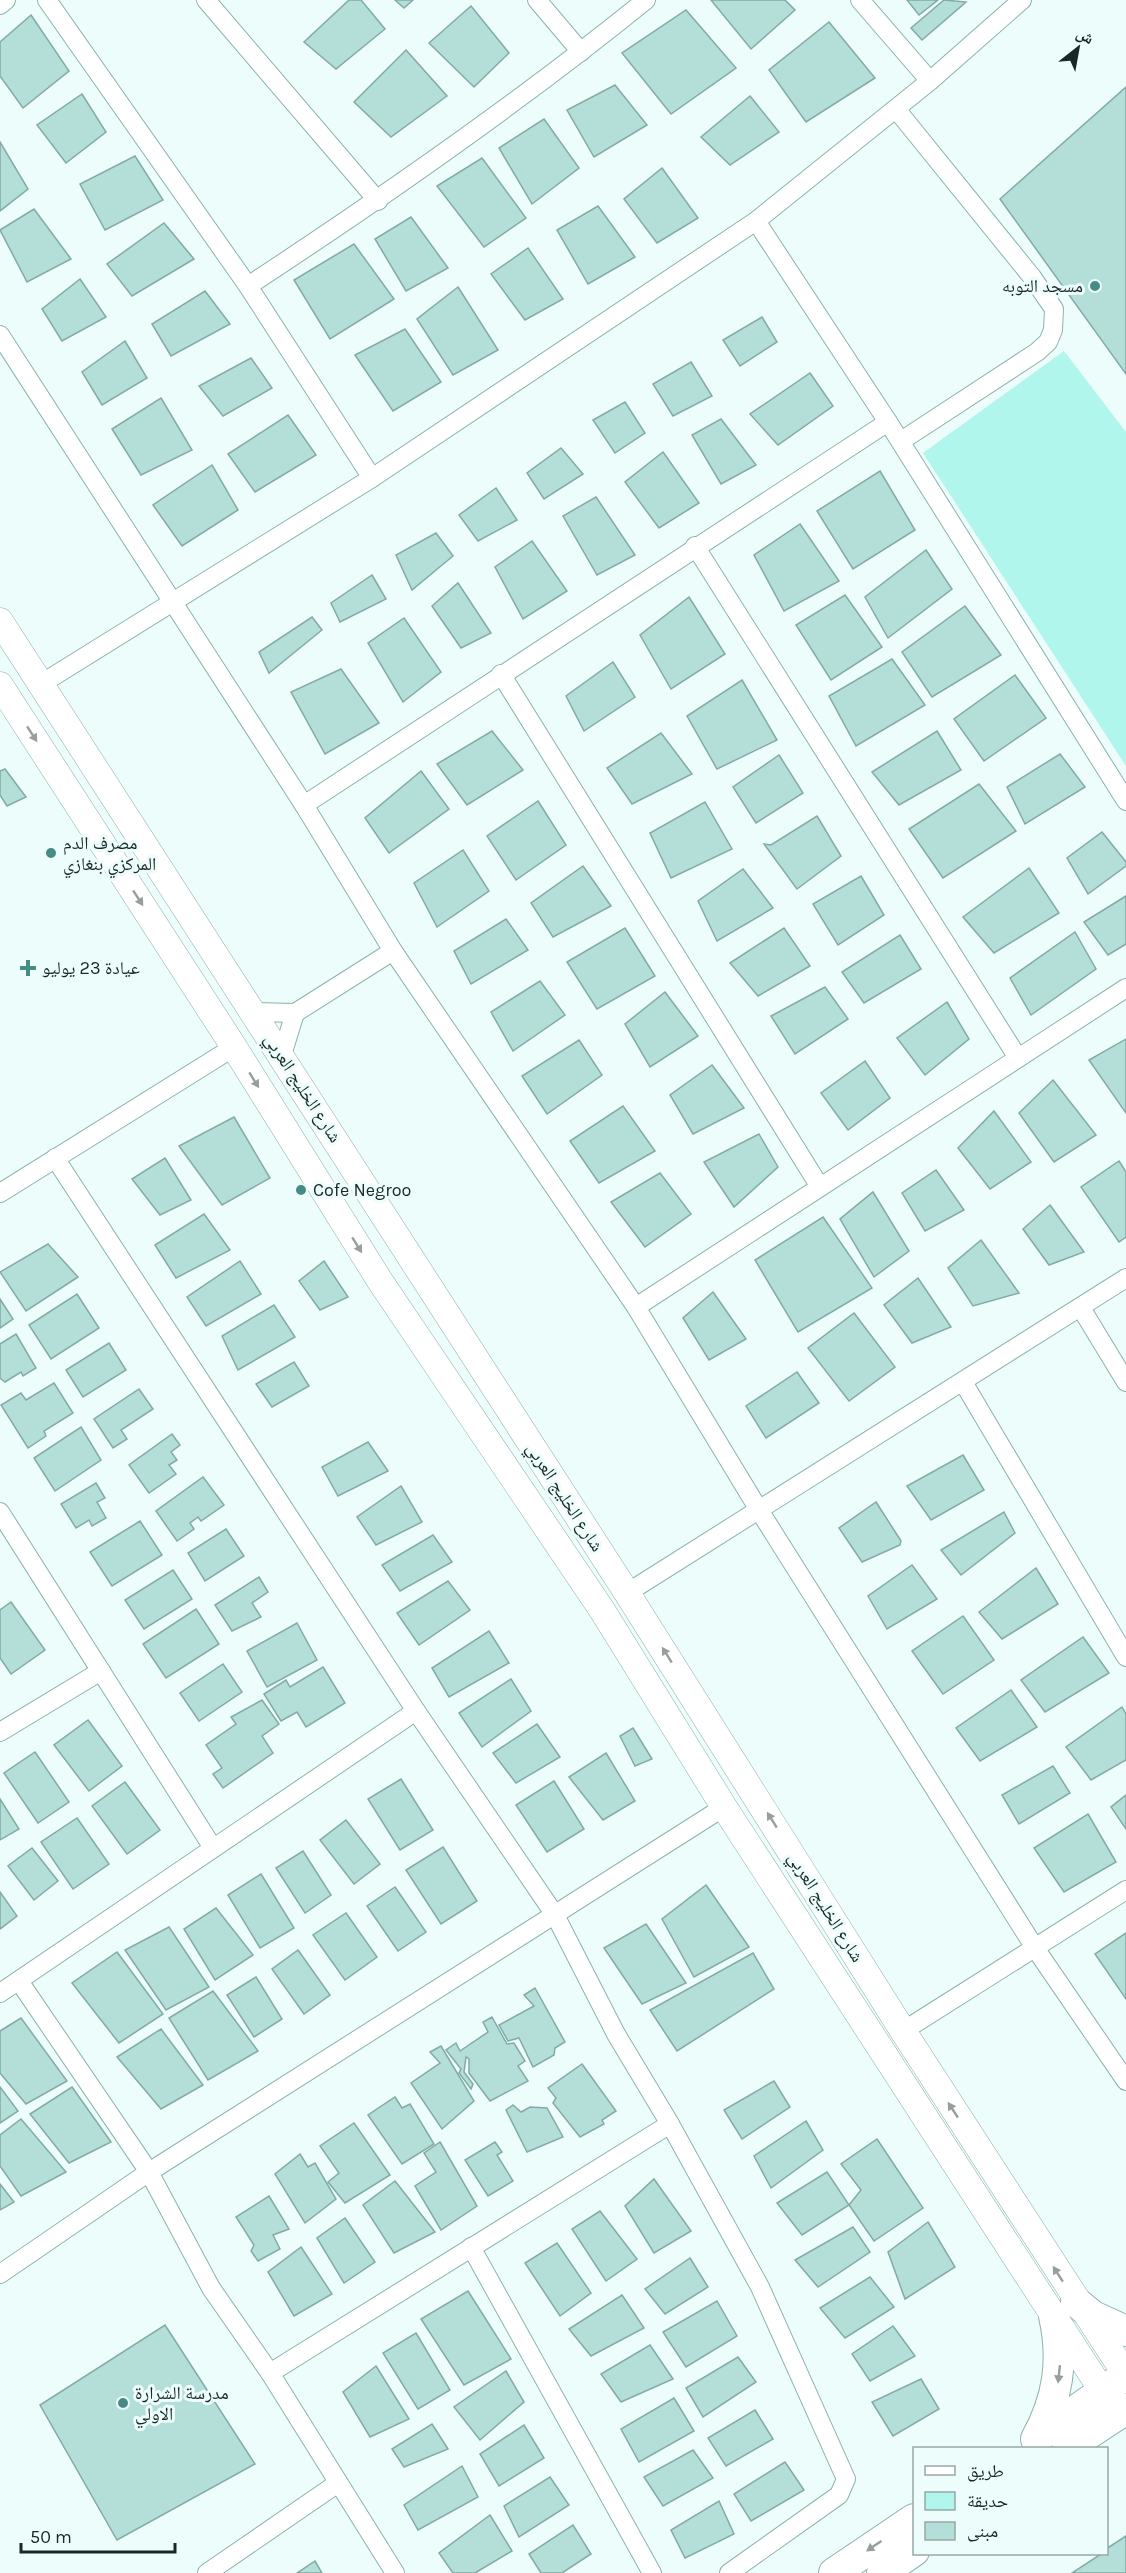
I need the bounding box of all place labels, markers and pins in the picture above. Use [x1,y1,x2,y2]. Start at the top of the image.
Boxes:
place label: مسجد التوبه [1002,275,1083,297]
marker: مسجد التوبه [1088,279,1102,293]
place label: مصرف الدم المركزي بنغازي [63,832,156,879]
marker: مصرف الدم المركزي بنغازي [44,846,58,860]
place label: عيادة 23 يوليو [42,957,140,979]
marker: عيادة 23 يوليو [19,959,37,977]
place label: Cofe Negroo [313,1179,411,1201]
marker: Cofe Negroo [294,1183,308,1197]
place label: مدرسة الشرارة الاولي [135,2382,229,2429]
marker: مدرسة الشرارة الاولي [116,2396,130,2410]

